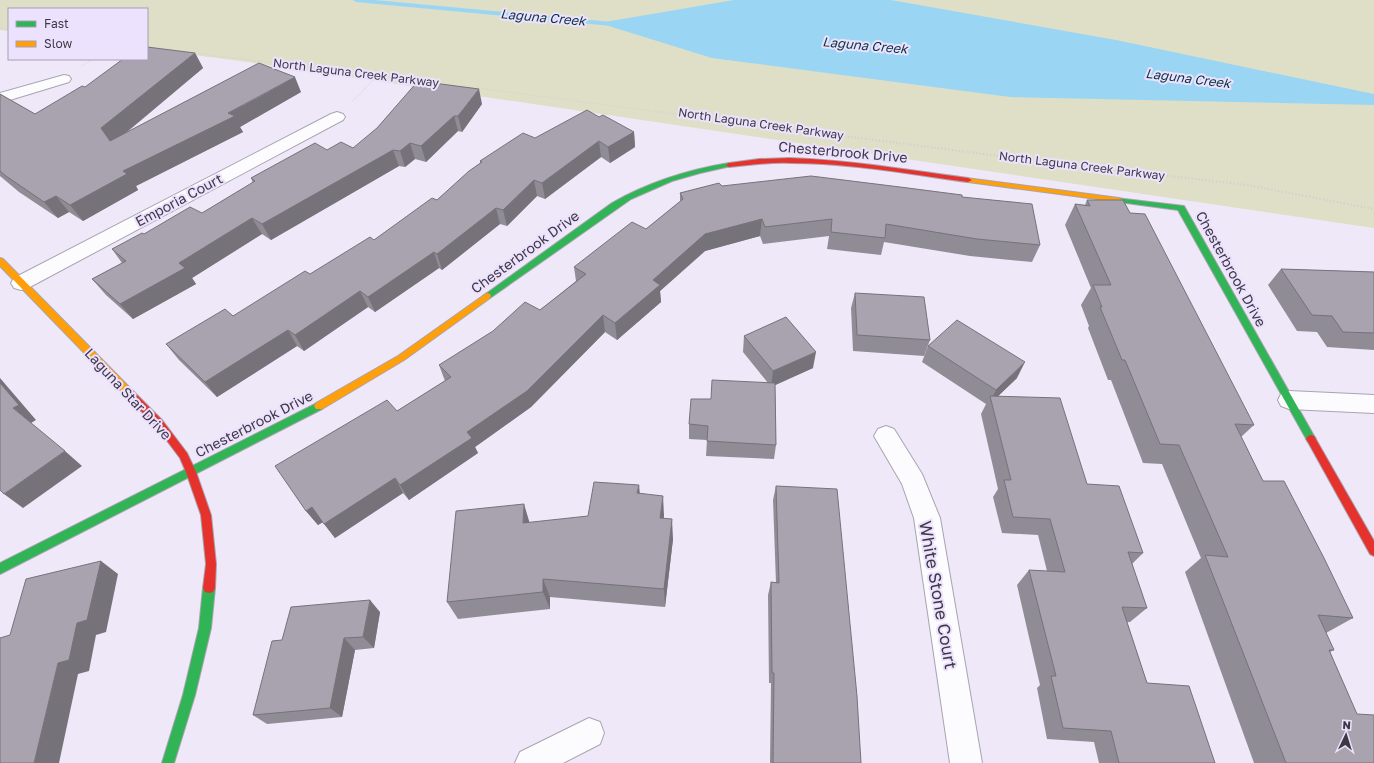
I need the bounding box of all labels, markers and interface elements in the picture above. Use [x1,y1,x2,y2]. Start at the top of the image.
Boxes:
water label: Laguna Creek [500,5,588,29]
legend [8,8,148,60]
text: Fast [44,16,69,31]
water label: Laguna Creek [822,33,910,57]
text: Slow [44,36,72,51]
street label: North Laguna Creek Parkway [272,55,440,90]
water label: Laguna Creek [1145,65,1233,91]
street label: North Laguna Creek Parkway [677,104,845,143]
street label: Chesterbrook Drive [778,137,908,166]
street label: North Laguna Creek Parkway [998,148,1166,183]
street label: Emporia Court [132,169,225,230]
street label: Chesterbrook Drive [467,207,582,297]
street label: Chesterbrook Drive [1193,208,1270,330]
street label: Laguna Star Drive [82,344,175,443]
street label: Chesterbrook Drive [192,387,315,461]
street label: White Stone Court [915,519,962,671]
north arrow [1326,715,1366,755]
text: N [1342,718,1351,731]

